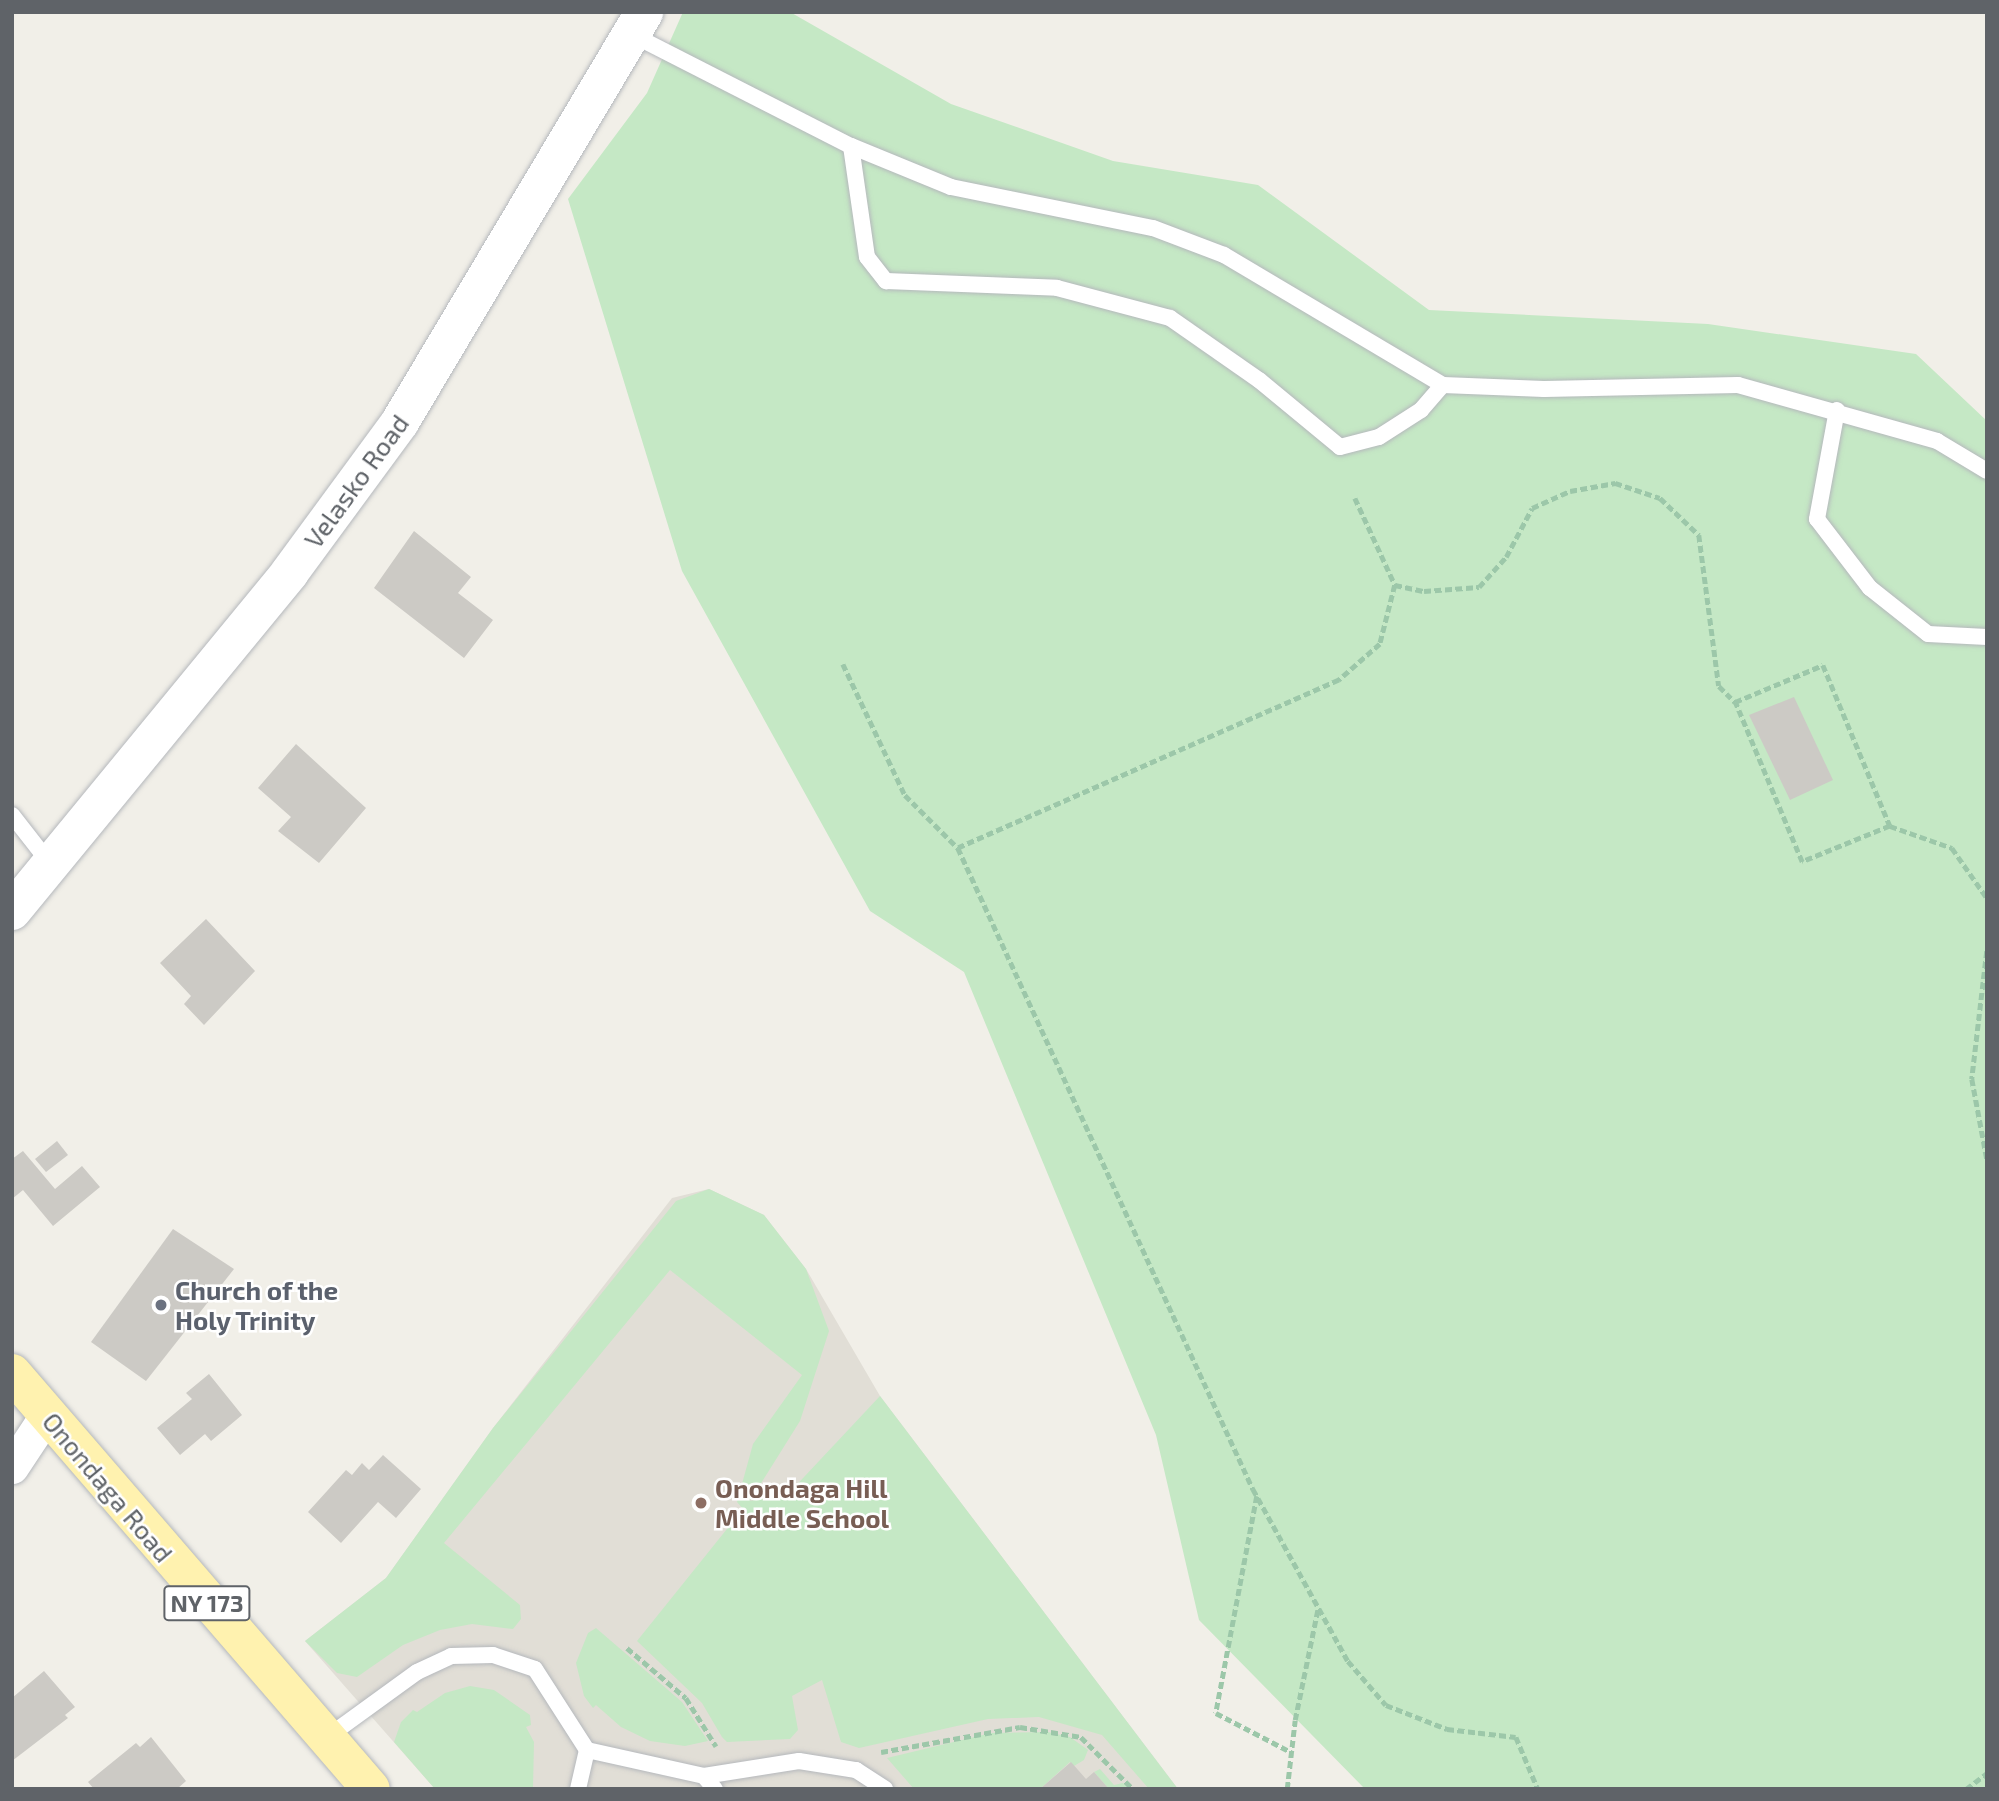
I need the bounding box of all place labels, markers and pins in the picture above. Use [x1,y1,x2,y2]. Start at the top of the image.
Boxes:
place label: Church of the Holy Trinity [175,1274,339,1336]
marker: Church of the Holy Trinity [153,1297,169,1313]
place label: Onondaga Hill Middle School [715,1472,889,1534]
marker: Onondaga Hill Middle School [693,1495,709,1511]

